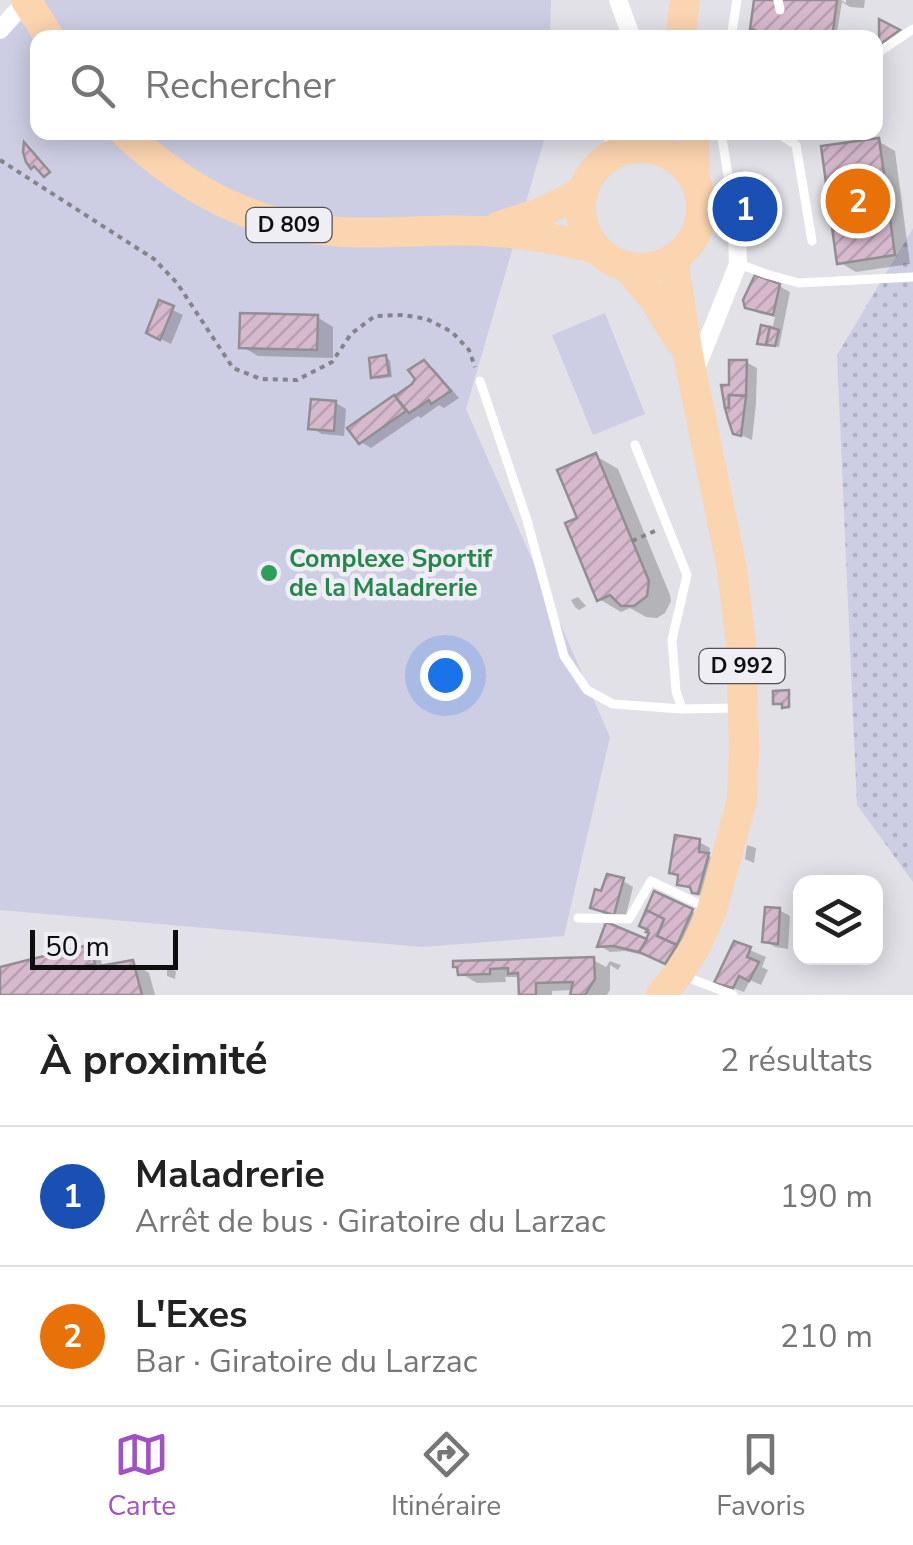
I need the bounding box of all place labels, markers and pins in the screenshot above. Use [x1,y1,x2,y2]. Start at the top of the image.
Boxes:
pin: 2 [826,164,890,238]
pin: 1 [712,172,778,246]
place label: Complexe Sportif de la Maladrerie [289,542,493,605]
marker: Complexe Sportif de la Maladrerie [258,562,280,584]

